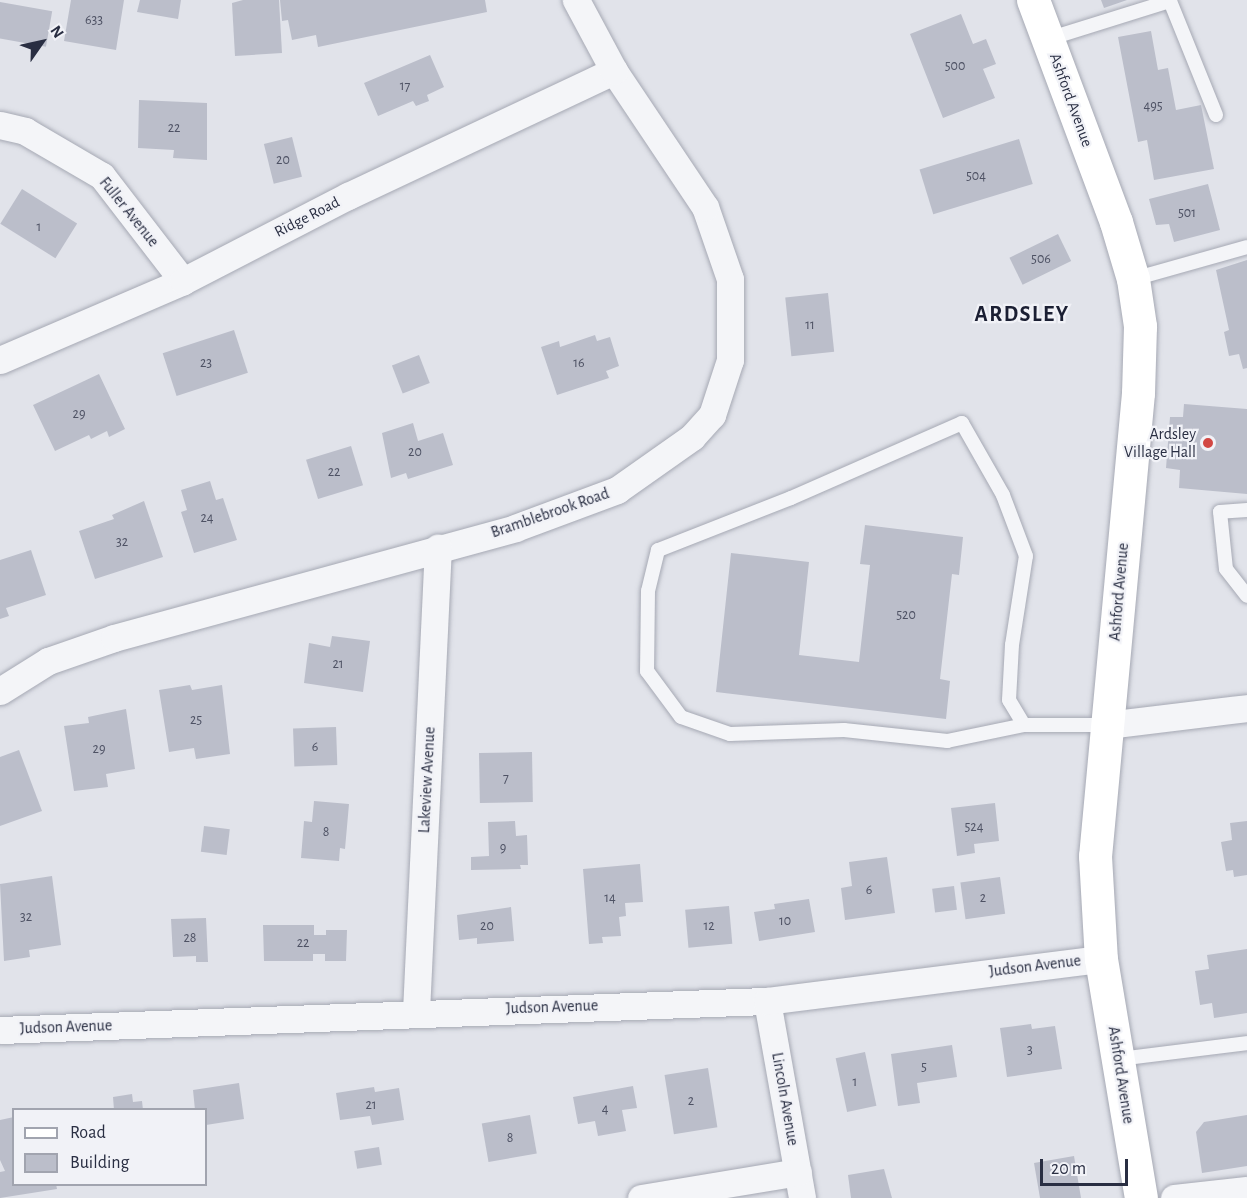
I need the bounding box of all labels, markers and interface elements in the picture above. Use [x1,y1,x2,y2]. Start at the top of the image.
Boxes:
north arrow [12,12,72,72]
house number: 633 [85,12,103,28]
text: N [47,23,67,41]
street label: Ashford Avenue [1045,51,1097,149]
house number: 500 [945,58,965,74]
house number: 17 [400,78,410,94]
house number: 495 [1143,98,1163,114]
house number: 22 [168,120,180,136]
house number: 20 [276,152,290,168]
house number: 504 [966,168,986,184]
street label: Fuller Avenue [95,173,163,251]
street label: Ridge Road [271,192,343,242]
house number: 501 [1178,205,1196,221]
house number: 1 [37,219,41,235]
house number: 506 [1031,251,1051,267]
district label: ARDSLEY [974,302,1070,328]
house number: 11 [805,317,815,333]
house number: 23 [200,355,212,371]
house number: 16 [573,355,585,371]
house number: 29 [73,406,85,422]
place label: Ardsley Village Hall [1124,424,1196,462]
marker: Ardsley Village Hall [1201,436,1215,450]
house number: 20 [408,444,422,460]
house number: 22 [328,464,340,480]
street label: Bramblebrook Road [488,484,612,542]
house number: 24 [200,510,214,526]
house number: 32 [116,534,128,550]
street label: Ashford Avenue [1105,542,1133,642]
house number: 520 [896,607,916,623]
house number: 21 [332,656,344,672]
house number: 25 [190,712,202,728]
street label: Lakeview Avenue [415,726,439,834]
house number: 6 [312,739,318,755]
house number: 29 [93,741,105,757]
house number: 7 [503,770,509,786]
house number: 524 [965,819,983,835]
house number: 8 [323,824,329,840]
house number: 9 [500,840,506,856]
house number: 6 [866,882,872,898]
house number: 14 [604,890,616,906]
house number: 2 [980,890,986,906]
house number: 32 [20,909,32,925]
house number: 10 [779,913,791,929]
house number: 20 [480,918,494,934]
house number: 12 [703,918,715,934]
house number: 28 [183,930,197,946]
house number: 22 [297,935,309,951]
street label: Judson Avenue [988,951,1082,981]
street label: Judson Avenue [506,996,598,1018]
street label: Judson Avenue [20,1016,112,1038]
street label: Ashford Avenue [1104,1025,1138,1125]
house number: 3 [1027,1042,1033,1058]
street label: Lincoln Avenue [767,1051,803,1147]
house number: 5 [921,1059,927,1075]
house number: 1 [853,1074,857,1090]
house number: 2 [688,1093,694,1109]
house number: 21 [365,1097,377,1113]
house number: 4 [602,1101,608,1117]
legend [12,1108,207,1186]
text: Road [70,1124,106,1142]
house number: 8 [507,1130,513,1146]
scale bar [1043,1147,1132,1185]
text: Building [70,1154,129,1172]
text: 20 m [1051,1160,1086,1178]

